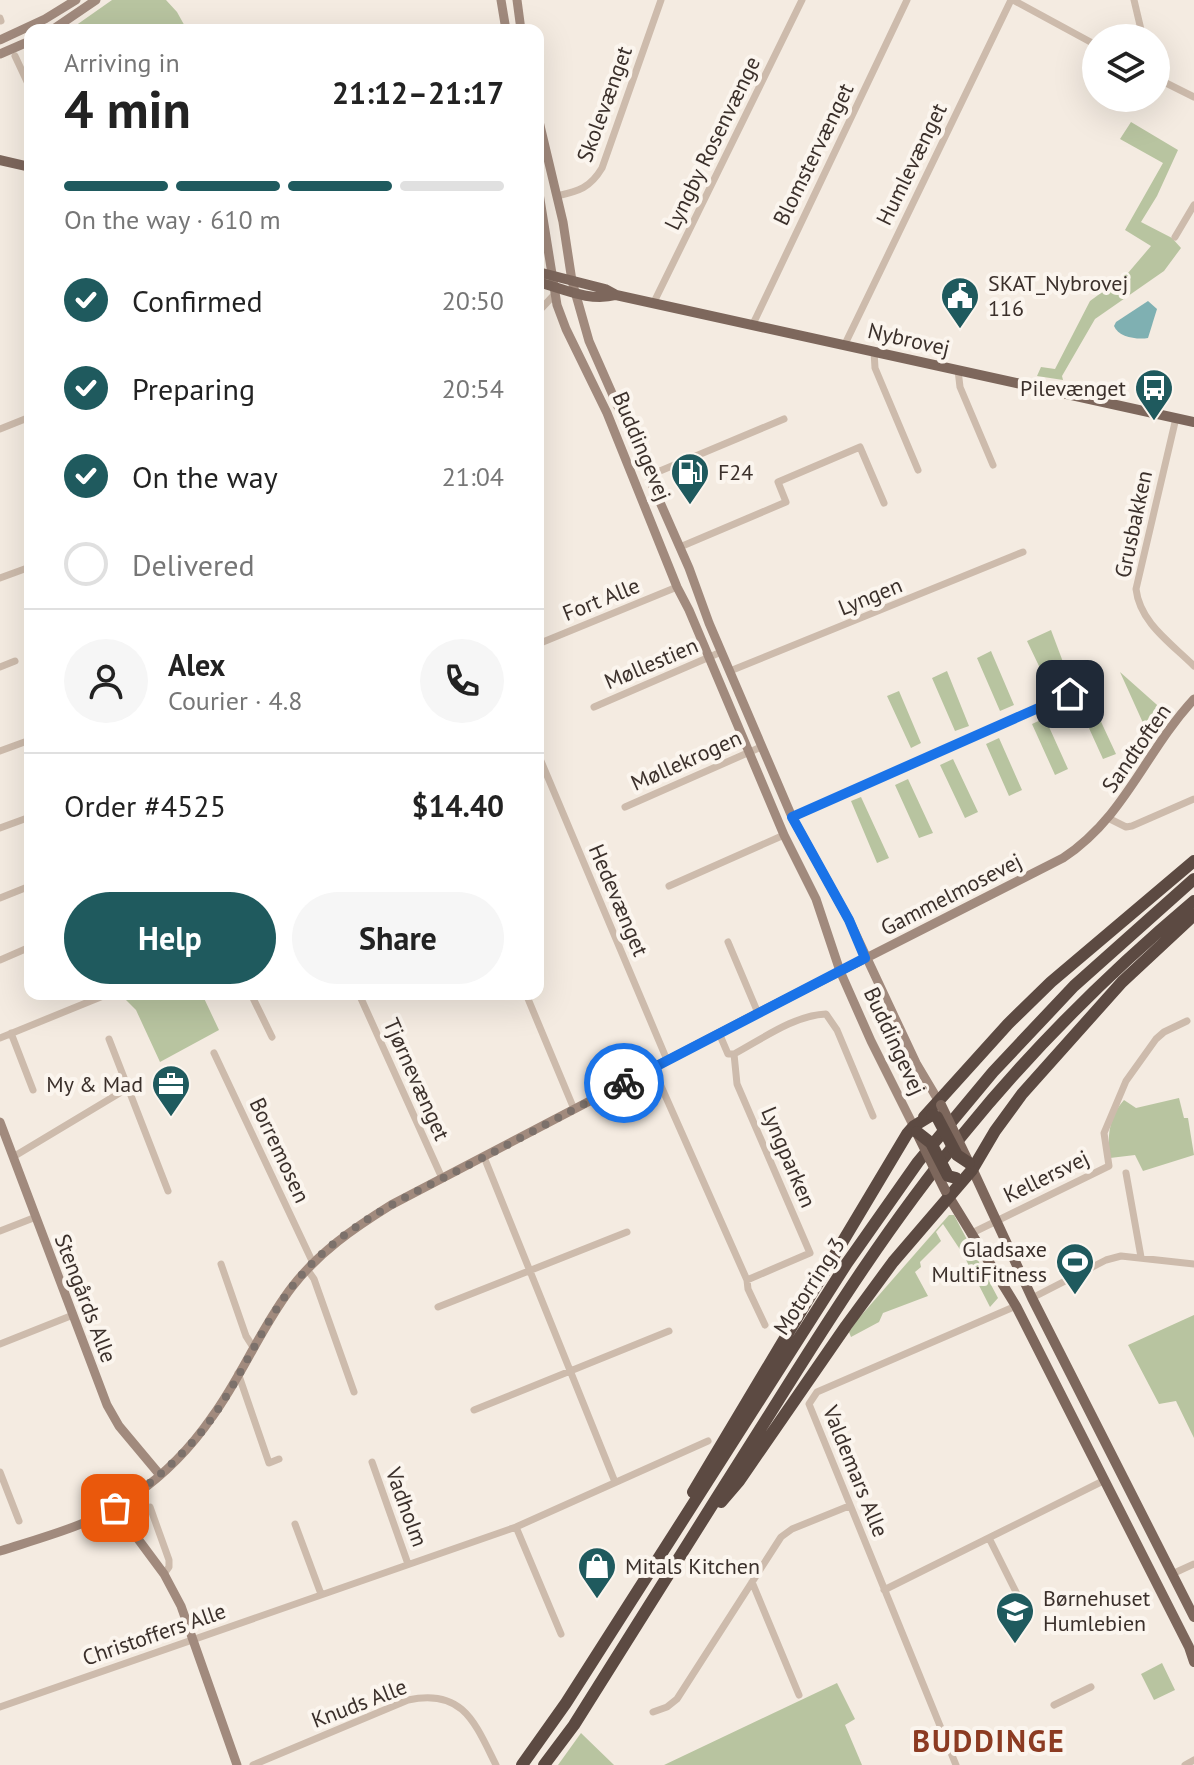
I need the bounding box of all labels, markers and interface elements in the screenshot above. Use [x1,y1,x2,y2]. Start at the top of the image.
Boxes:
map controls [1082,24,1170,112]
button: layers [1082,24,1170,112]
street label: Skolevænget [570,42,638,166]
text: Arriving in [64,46,180,79]
street label: Lyngby Rosenvænge [658,52,766,234]
text: 21:12–21:17 [332,73,504,112]
text: 4 min [64,75,191,142]
street label: Blomstervænget [767,78,860,230]
street label: Humlevænget [869,98,953,230]
text: On the way · 610 m [64,203,281,236]
place label: SKAT_Nybrovej 116 [988,269,1128,322]
public building icon: SKAT_Nybrovej 116 [939,275,981,330]
icon: check [64,278,108,322]
text: Confirmed [132,281,263,320]
text: 20:50 [442,284,504,317]
street label: Nybrovej [865,316,953,362]
icon: check [64,366,108,410]
bus stop icon: Pilevænget [1133,367,1175,422]
text: Preparing [132,369,255,408]
text: 20:54 [442,372,504,405]
place label: Pilevænget [1020,374,1127,402]
street label: Buddingevej [606,387,678,505]
fuel station icon: F24 [669,451,711,506]
icon: check [64,454,108,498]
text: On the way [132,457,278,496]
place label: F24 [718,458,753,486]
text: 21:04 [442,460,504,493]
street label: Grusbakken [1108,468,1158,580]
text: Delivered [132,545,255,584]
street label: Fort Alle [558,571,644,627]
street label: Lyngen [834,571,906,621]
street label: Møllestien [600,631,702,695]
button: person [64,639,148,723]
button: phone [420,639,504,723]
text: Alex [168,645,225,684]
pin [1036,660,1104,728]
icon: home [1048,672,1092,716]
text: Courier · 4.8 [168,684,302,717]
street label: Sandtoften [1095,698,1177,798]
street label: Møllekrogen [626,723,746,797]
text: Order #4525 [64,786,226,825]
text: $14.40 [412,786,504,825]
street label: Hedevænget [583,840,655,961]
street label: Gammelmosevej [876,846,1026,942]
button: Help [64,892,276,984]
button: Share [292,892,504,984]
street label: Buddingevej [858,982,932,1100]
street label: Tjørnevænget [378,1014,457,1145]
courier [584,1043,664,1123]
icon: bike [602,1061,646,1105]
office icon: My & Mad [150,1063,192,1118]
place label: My & Mad [46,1070,143,1098]
street label: Borremosen [243,1093,317,1207]
street label: Lyngparken [755,1102,823,1212]
street label: Kellersvej [999,1143,1093,1209]
street label: Stengårds Alle [49,1230,123,1366]
street label: Motorring 3 [767,1232,851,1340]
place label: Gladsaxe MultiFitness [931,1235,1047,1288]
sports icon: Gladsaxe MultiFitness [1054,1241,1096,1296]
street label: Valdemars Alle [817,1400,895,1541]
street label: Vadholm [379,1463,434,1550]
pin [81,1474,149,1542]
icon: bag [93,1486,137,1530]
shop icon: Mitals Kitchen [576,1545,618,1600]
place label: Mitals Kitchen [625,1552,760,1580]
place label: Børnehuset Humlebien [1043,1584,1151,1637]
school or university icon: Børnehuset Humlebien [994,1590,1036,1645]
street label: Christoffers Alle [79,1596,229,1672]
street label: Knuds Alle [307,1672,411,1734]
district label: BUDDINGE [912,1721,1066,1760]

